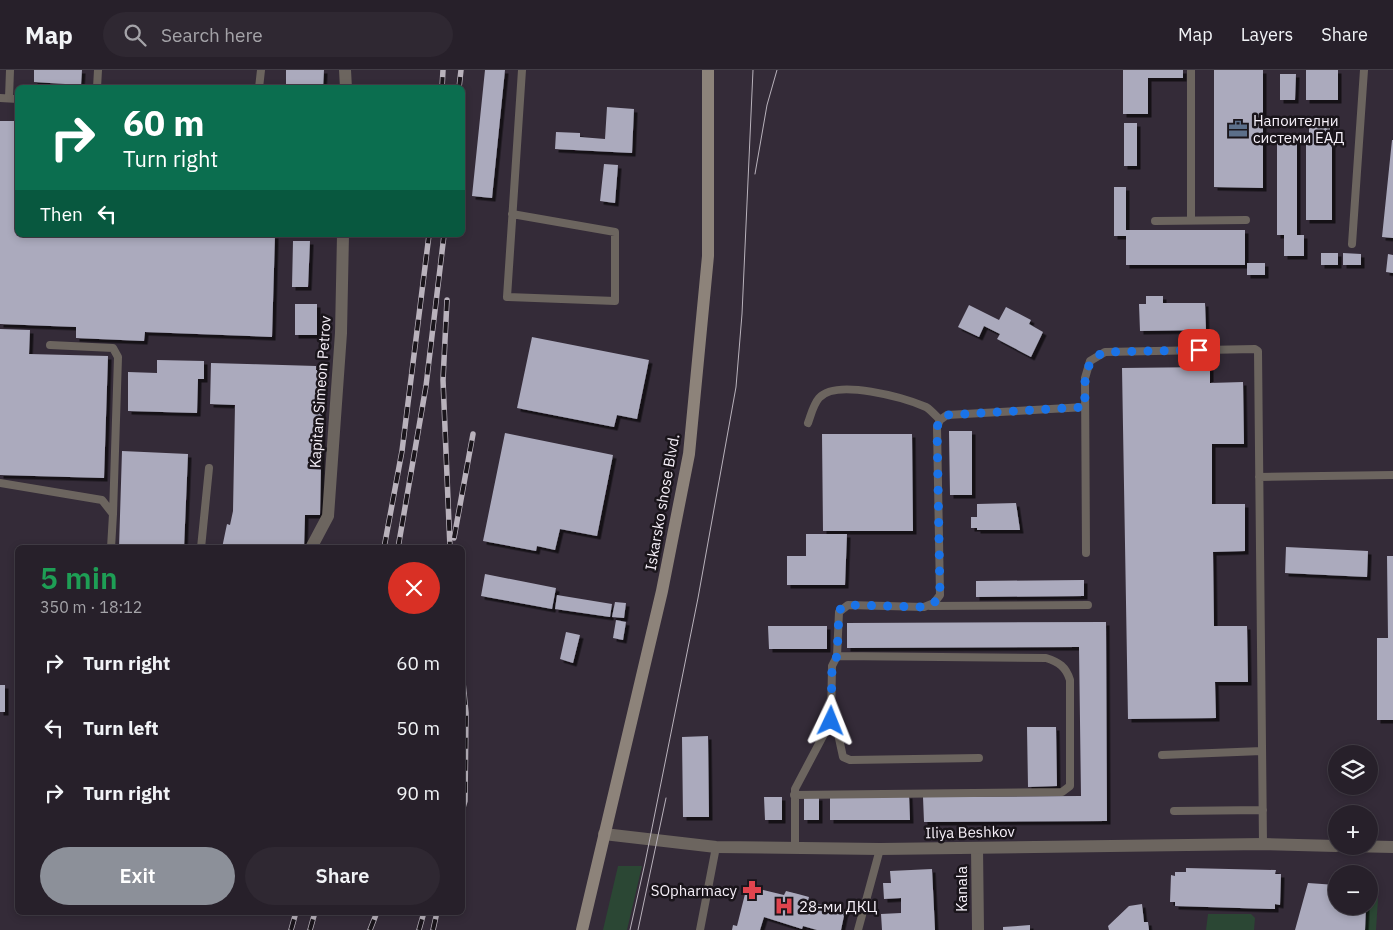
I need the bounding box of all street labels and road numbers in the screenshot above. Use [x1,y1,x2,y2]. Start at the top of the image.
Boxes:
street label: Kapitan Simeon Petrov [305,315,335,469]
street label: Iskarsko shose Blvd. [641,432,683,572]
street label: Iliya Beshkov [925,822,1016,842]
street label: Kanala [952,866,971,912]

